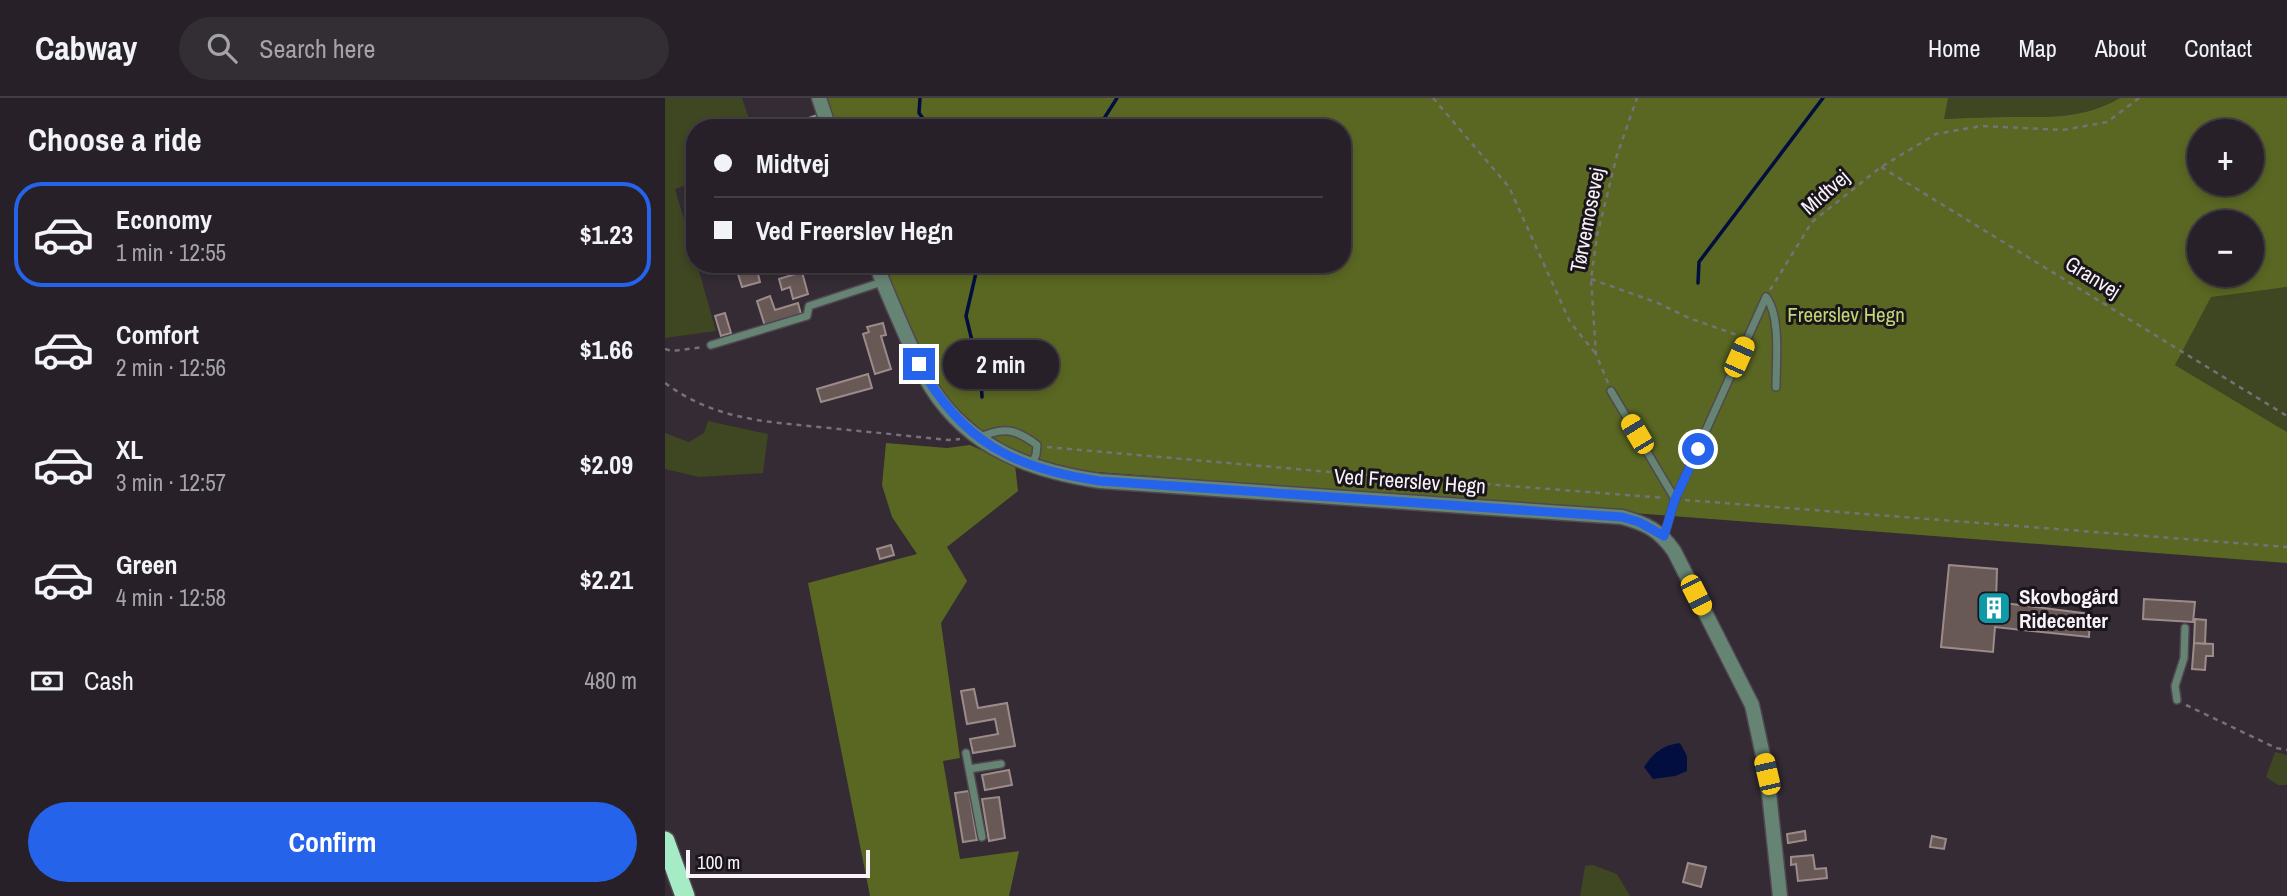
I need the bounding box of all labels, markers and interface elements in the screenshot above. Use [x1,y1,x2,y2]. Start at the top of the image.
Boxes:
search box [179,17,669,80]
text: Cabway [35,26,137,70]
icon: search [203,29,241,67]
text: Search here [259,31,375,66]
text: Home [1928,32,1980,64]
text: Map [2018,32,2057,64]
text: About [2095,32,2146,64]
text: Contact [2184,32,2252,64]
text: Choose a ride [28,118,202,161]
map controls [2187,119,2264,287]
button: + [2187,119,2264,196]
text: Midtvej [756,146,829,181]
street label: Midtvej [1795,163,1855,221]
street label: Tørvemosevej [1563,165,1611,275]
text: Economy [116,202,212,237]
icon: car [32,203,95,266]
button: − [2187,210,2264,287]
text: Ved Freerslev Hegn [756,213,954,248]
text: $1.23 [580,217,633,252]
text: 1 min · 12:55 [116,237,226,268]
street label: Granvej [2060,249,2126,305]
park label: Freerslev Hegn [1787,300,1905,329]
text: Comfort [116,317,199,352]
icon: car [32,318,95,381]
text: $1.66 [580,332,633,367]
car [1721,334,1758,380]
callout: 2 min [943,340,1059,388]
route end [903,348,935,380]
text: 2 min [976,349,1026,380]
text: 2 min · 12:56 [116,352,226,383]
car [1618,411,1657,457]
text: XL [116,432,143,467]
icon: car [32,433,95,496]
route start [1682,433,1714,465]
text: $2.09 [580,447,633,482]
street label: Ved Freerslev Hegn [1333,461,1487,501]
text: 3 min · 12:57 [116,467,226,498]
text: Green [116,547,178,582]
icon: car [32,548,95,611]
text: $2.21 [580,562,633,597]
car [1678,572,1715,618]
text: 4 min · 12:58 [116,582,226,613]
place label: Skovbogård Ridecenter [2019,582,2119,635]
building icon: Skovbogård Ridecenter [1975,589,2013,627]
icon: cash [28,662,66,700]
text: Cash [84,663,134,698]
text: 480 m [585,665,637,696]
car [1753,751,1782,797]
button: Confirm [28,802,637,882]
scale bar [686,847,870,879]
text: 100 m [697,849,740,875]

